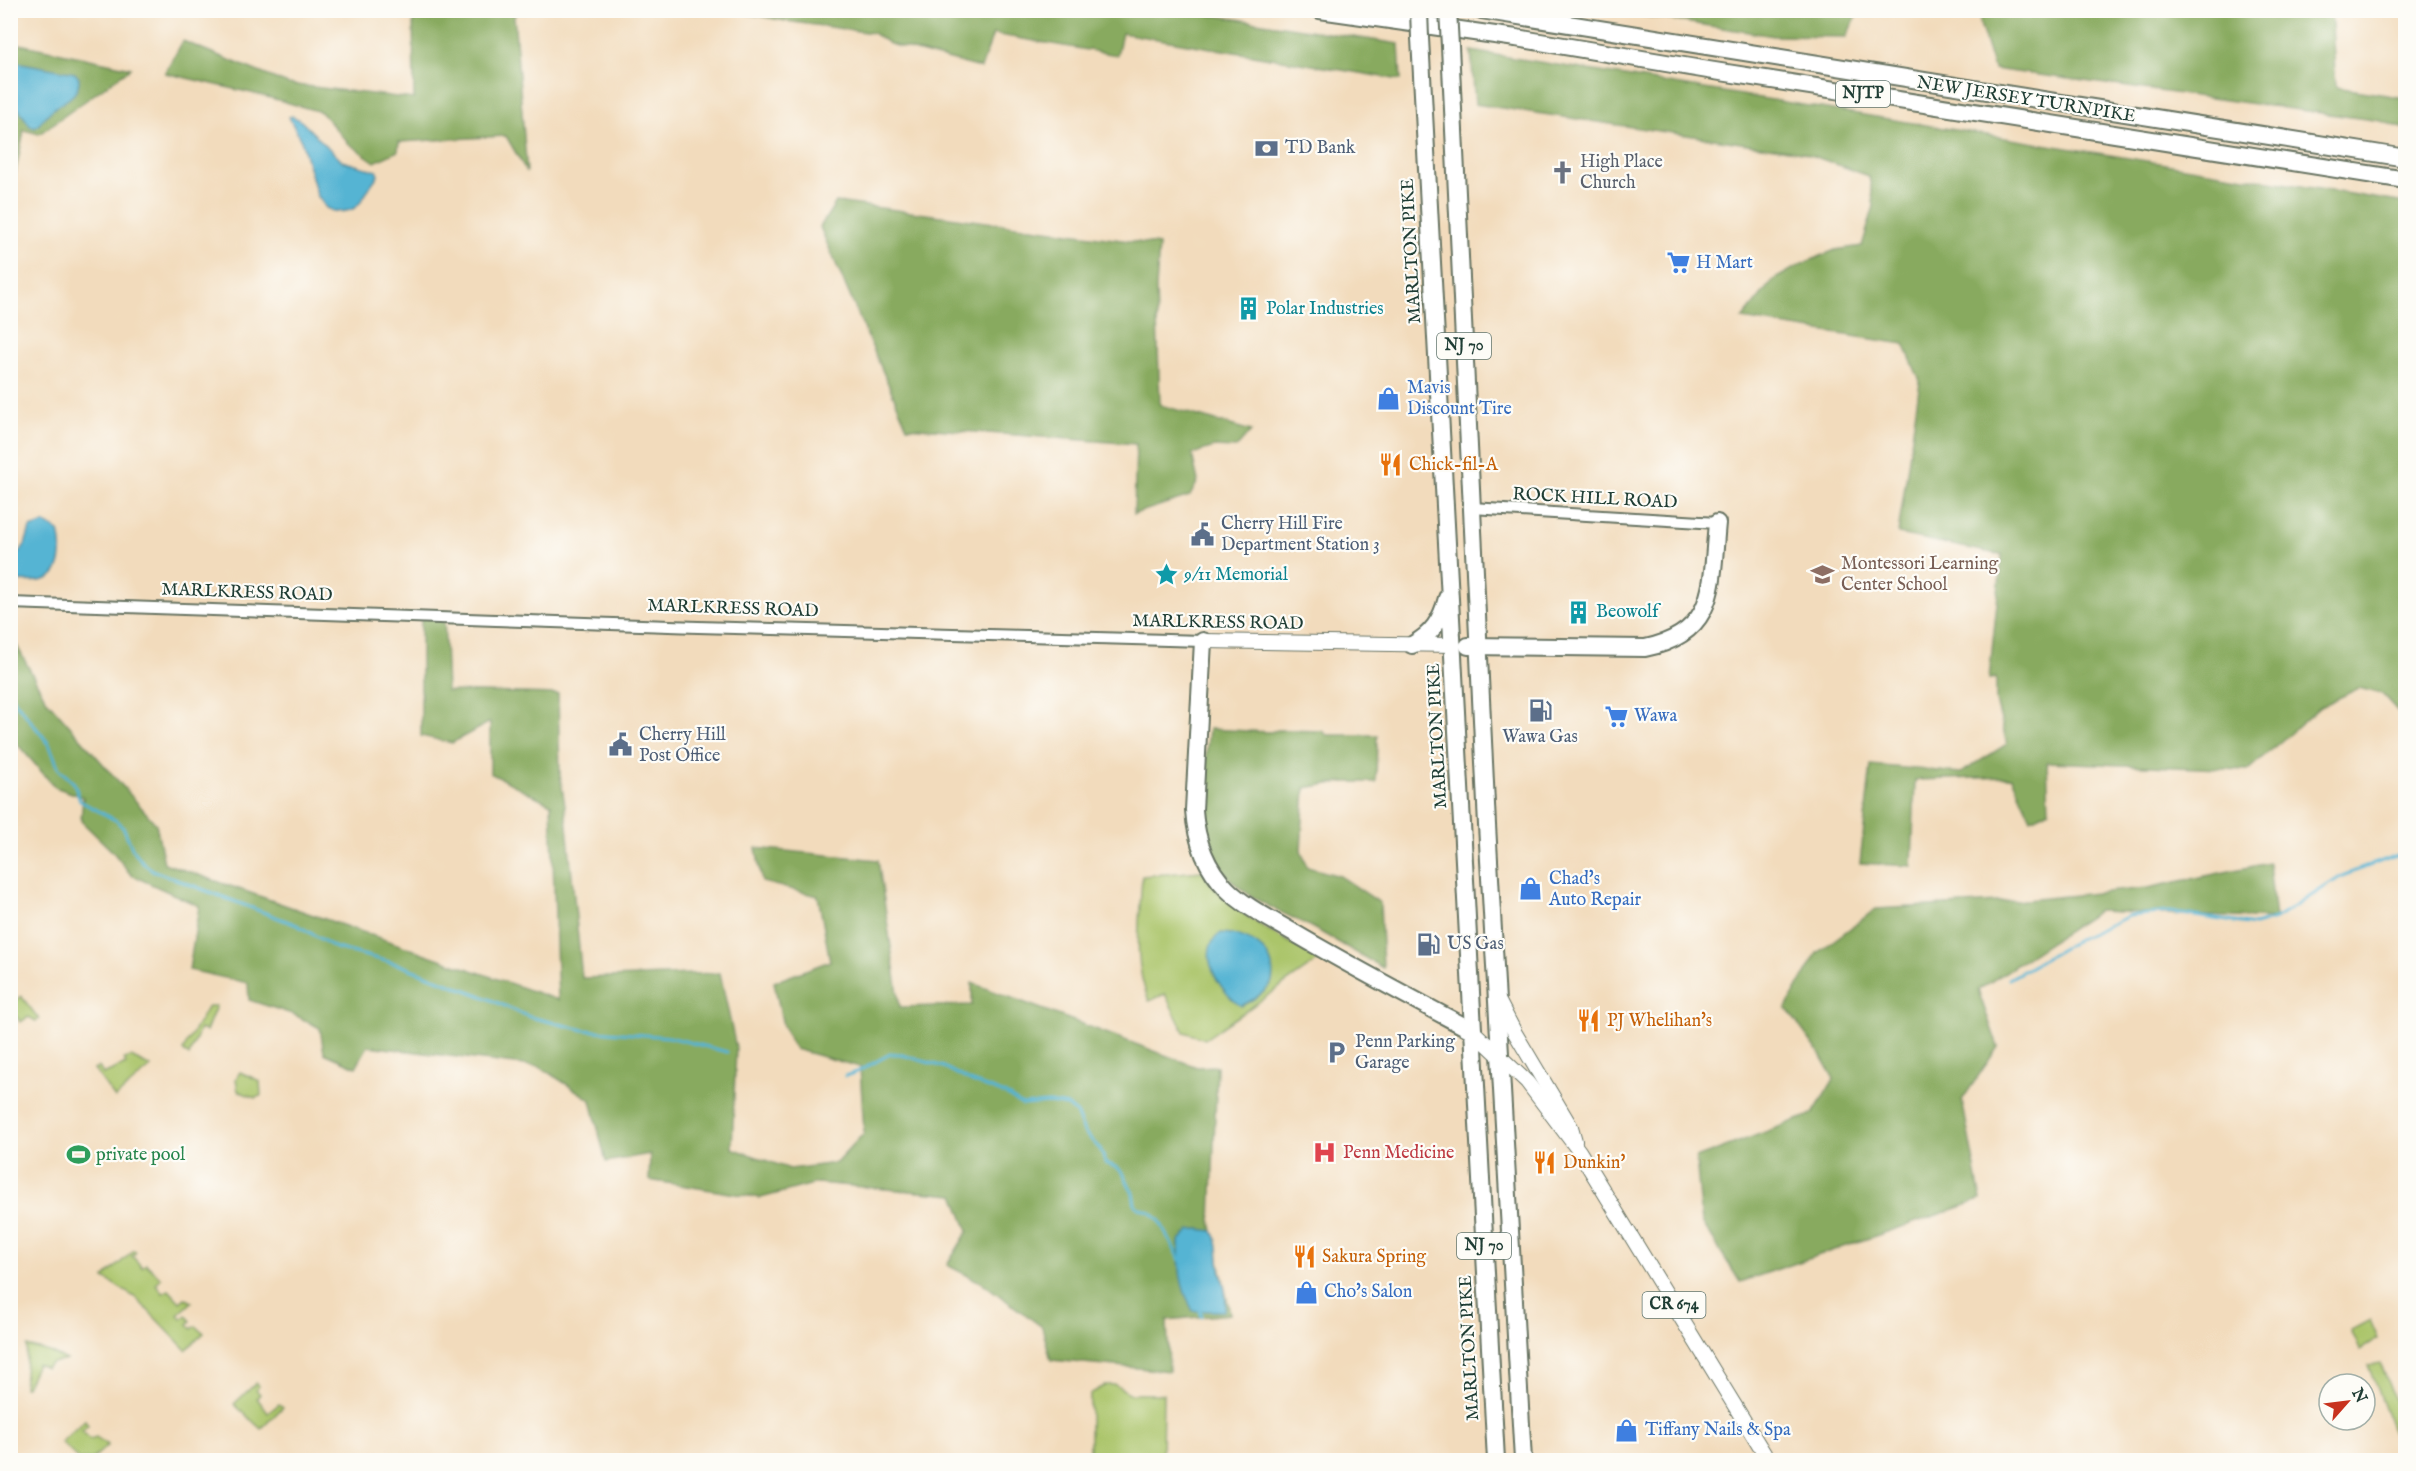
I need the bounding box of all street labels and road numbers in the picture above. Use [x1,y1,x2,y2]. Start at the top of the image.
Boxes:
street label: NEW JERSEY TURNPIKE [1915,71,2137,129]
road number: NJTP [1836,81,1890,107]
street label: MARLTON PIKE [1397,178,1427,324]
road number: NJ 70 [1437,333,1491,359]
street label: ROCK HILL ROAD [1512,483,1678,515]
street label: MARLKRESS ROAD [161,579,333,607]
street label: MARLKRESS ROAD [647,595,819,623]
street label: MARLKRESS ROAD [1132,610,1304,636]
street label: MARLTON PIKE [1423,663,1453,809]
road number: NJ 70 [1457,1233,1511,1259]
street label: MARLTON PIKE [1455,1275,1485,1421]
road number: CR 674 [1642,1292,1706,1318]

